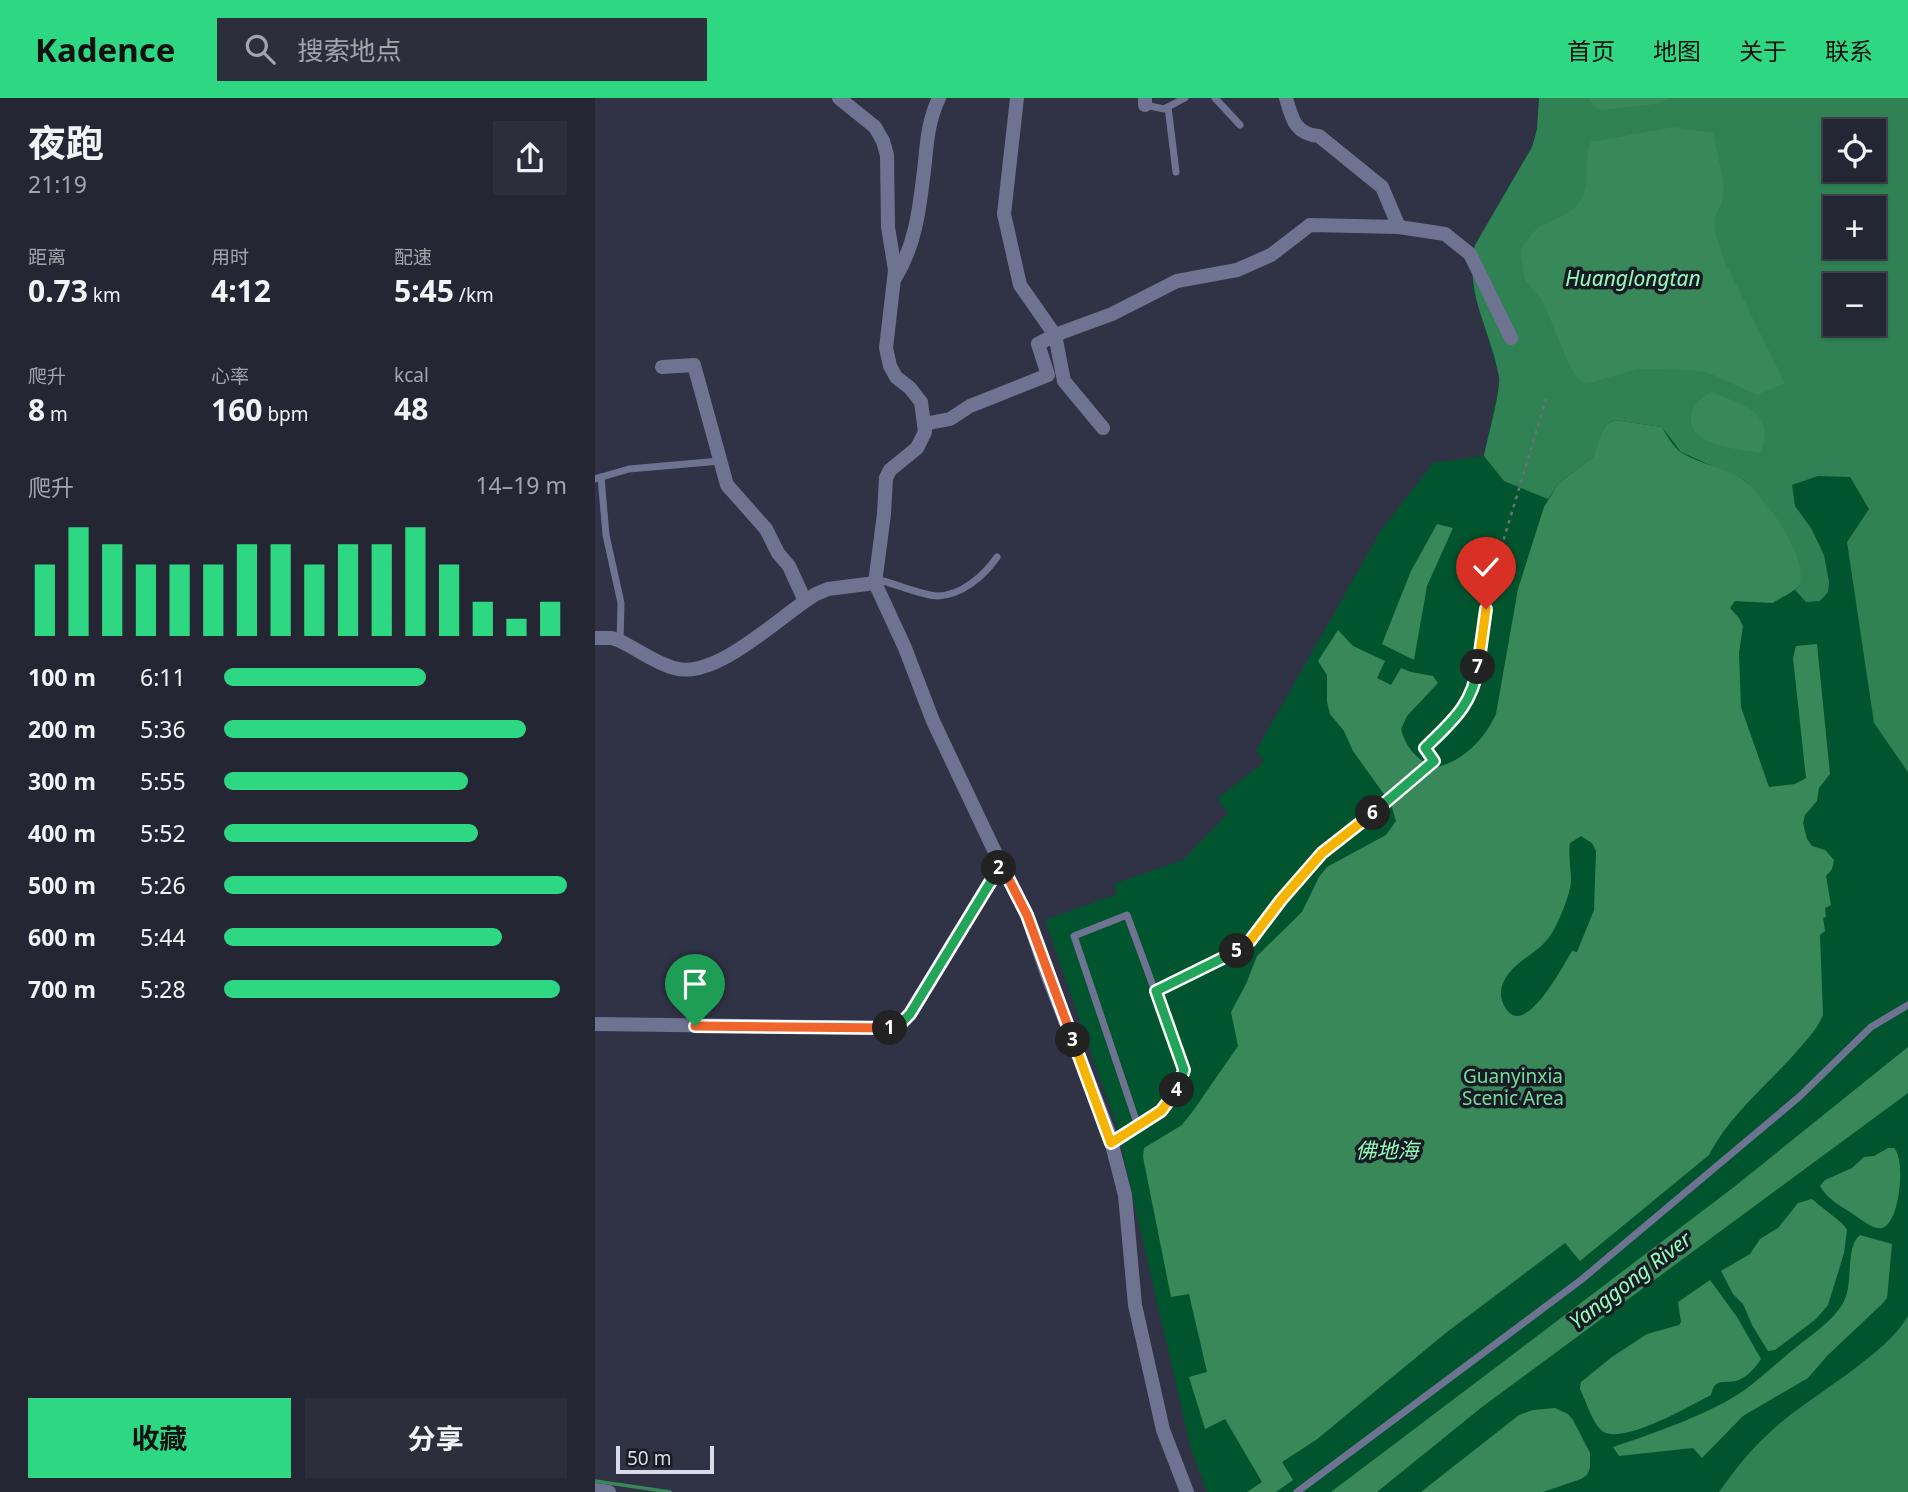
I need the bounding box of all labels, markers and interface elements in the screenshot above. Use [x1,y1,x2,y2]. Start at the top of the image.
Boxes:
search box [217,18,707,81]
text: Kadence [35,27,175,72]
icon: search [241,30,279,68]
text: 搜索地点 [297,32,401,68]
text: 首页 [1567,34,1615,67]
text: 地图 [1653,34,1701,67]
text: 关于 [1739,34,1787,67]
text: 联系 [1825,34,1873,67]
text: 夜跑 [28,116,104,168]
map controls [1823,119,1886,336]
button: locate [1823,119,1886,182]
button: share [493,121,567,195]
text: 21:19 [28,168,87,200]
button: + [1823,196,1886,259]
text: 距离 [28,244,66,270]
text: 用时 [211,244,249,270]
text: 配速 [394,244,432,270]
water label: Huanglongtan [1565,264,1701,292]
text: 0.73 [28,270,88,311]
text: 4:12 [211,270,271,311]
text: 5:45 [394,270,454,311]
button: − [1823,273,1886,336]
text: km [88,282,121,308]
text: /km [454,282,494,308]
text: kcal [394,362,429,388]
text: 爬升 [28,363,66,389]
text: 心率 [211,363,249,389]
text: 48 [394,388,428,429]
text: 8 [28,389,45,430]
text: 160 [211,389,262,430]
text: m [45,401,68,427]
text: bpm [262,401,309,427]
text: 14–19 m [475,469,567,501]
text: 爬升 [28,471,74,503]
pin [1456,537,1516,609]
icon: check [1467,548,1505,586]
pin: 7 [1461,650,1495,684]
text: 7 [1472,653,1483,679]
text: 100 m [28,661,96,693]
text: 6:11 [140,661,186,693]
text: 200 m [28,713,96,745]
text: 5:36 [140,713,186,745]
text: 300 m [28,765,96,797]
text: 5:55 [140,765,186,797]
pin: 6 [1355,796,1391,830]
text: 6 [1367,799,1378,825]
text: 400 m [28,817,96,849]
text: 5:52 [140,817,186,849]
pin: 2 [981,850,1017,886]
text: 2 [993,854,1004,880]
text: 500 m [28,869,96,901]
text: 5:26 [140,869,186,901]
text: 600 m [28,921,96,953]
text: 5:44 [140,921,186,953]
pin: 5 [1219,934,1255,968]
text: 5 [1231,937,1242,963]
pin [665,954,725,1026]
icon: arrive [676,965,714,1003]
text: 700 m [28,973,96,1005]
text: 5:28 [140,973,186,1005]
pin: 1 [873,1010,907,1046]
text: 1 [884,1014,895,1040]
pin: 3 [1056,1023,1091,1058]
text: 3 [1067,1026,1078,1052]
park label: Guanyinxia Scenic Area [1462,1063,1564,1111]
pin: 4 [1159,1072,1195,1108]
text: 4 [1171,1076,1182,1102]
water label: 佛地海 [1356,1136,1421,1164]
water label: Yanggong River [1563,1224,1698,1335]
button: 收藏 [28,1398,291,1478]
button: 分享 [305,1398,567,1478]
scale bar [616,1443,714,1475]
text: 50 m [627,1445,671,1471]

